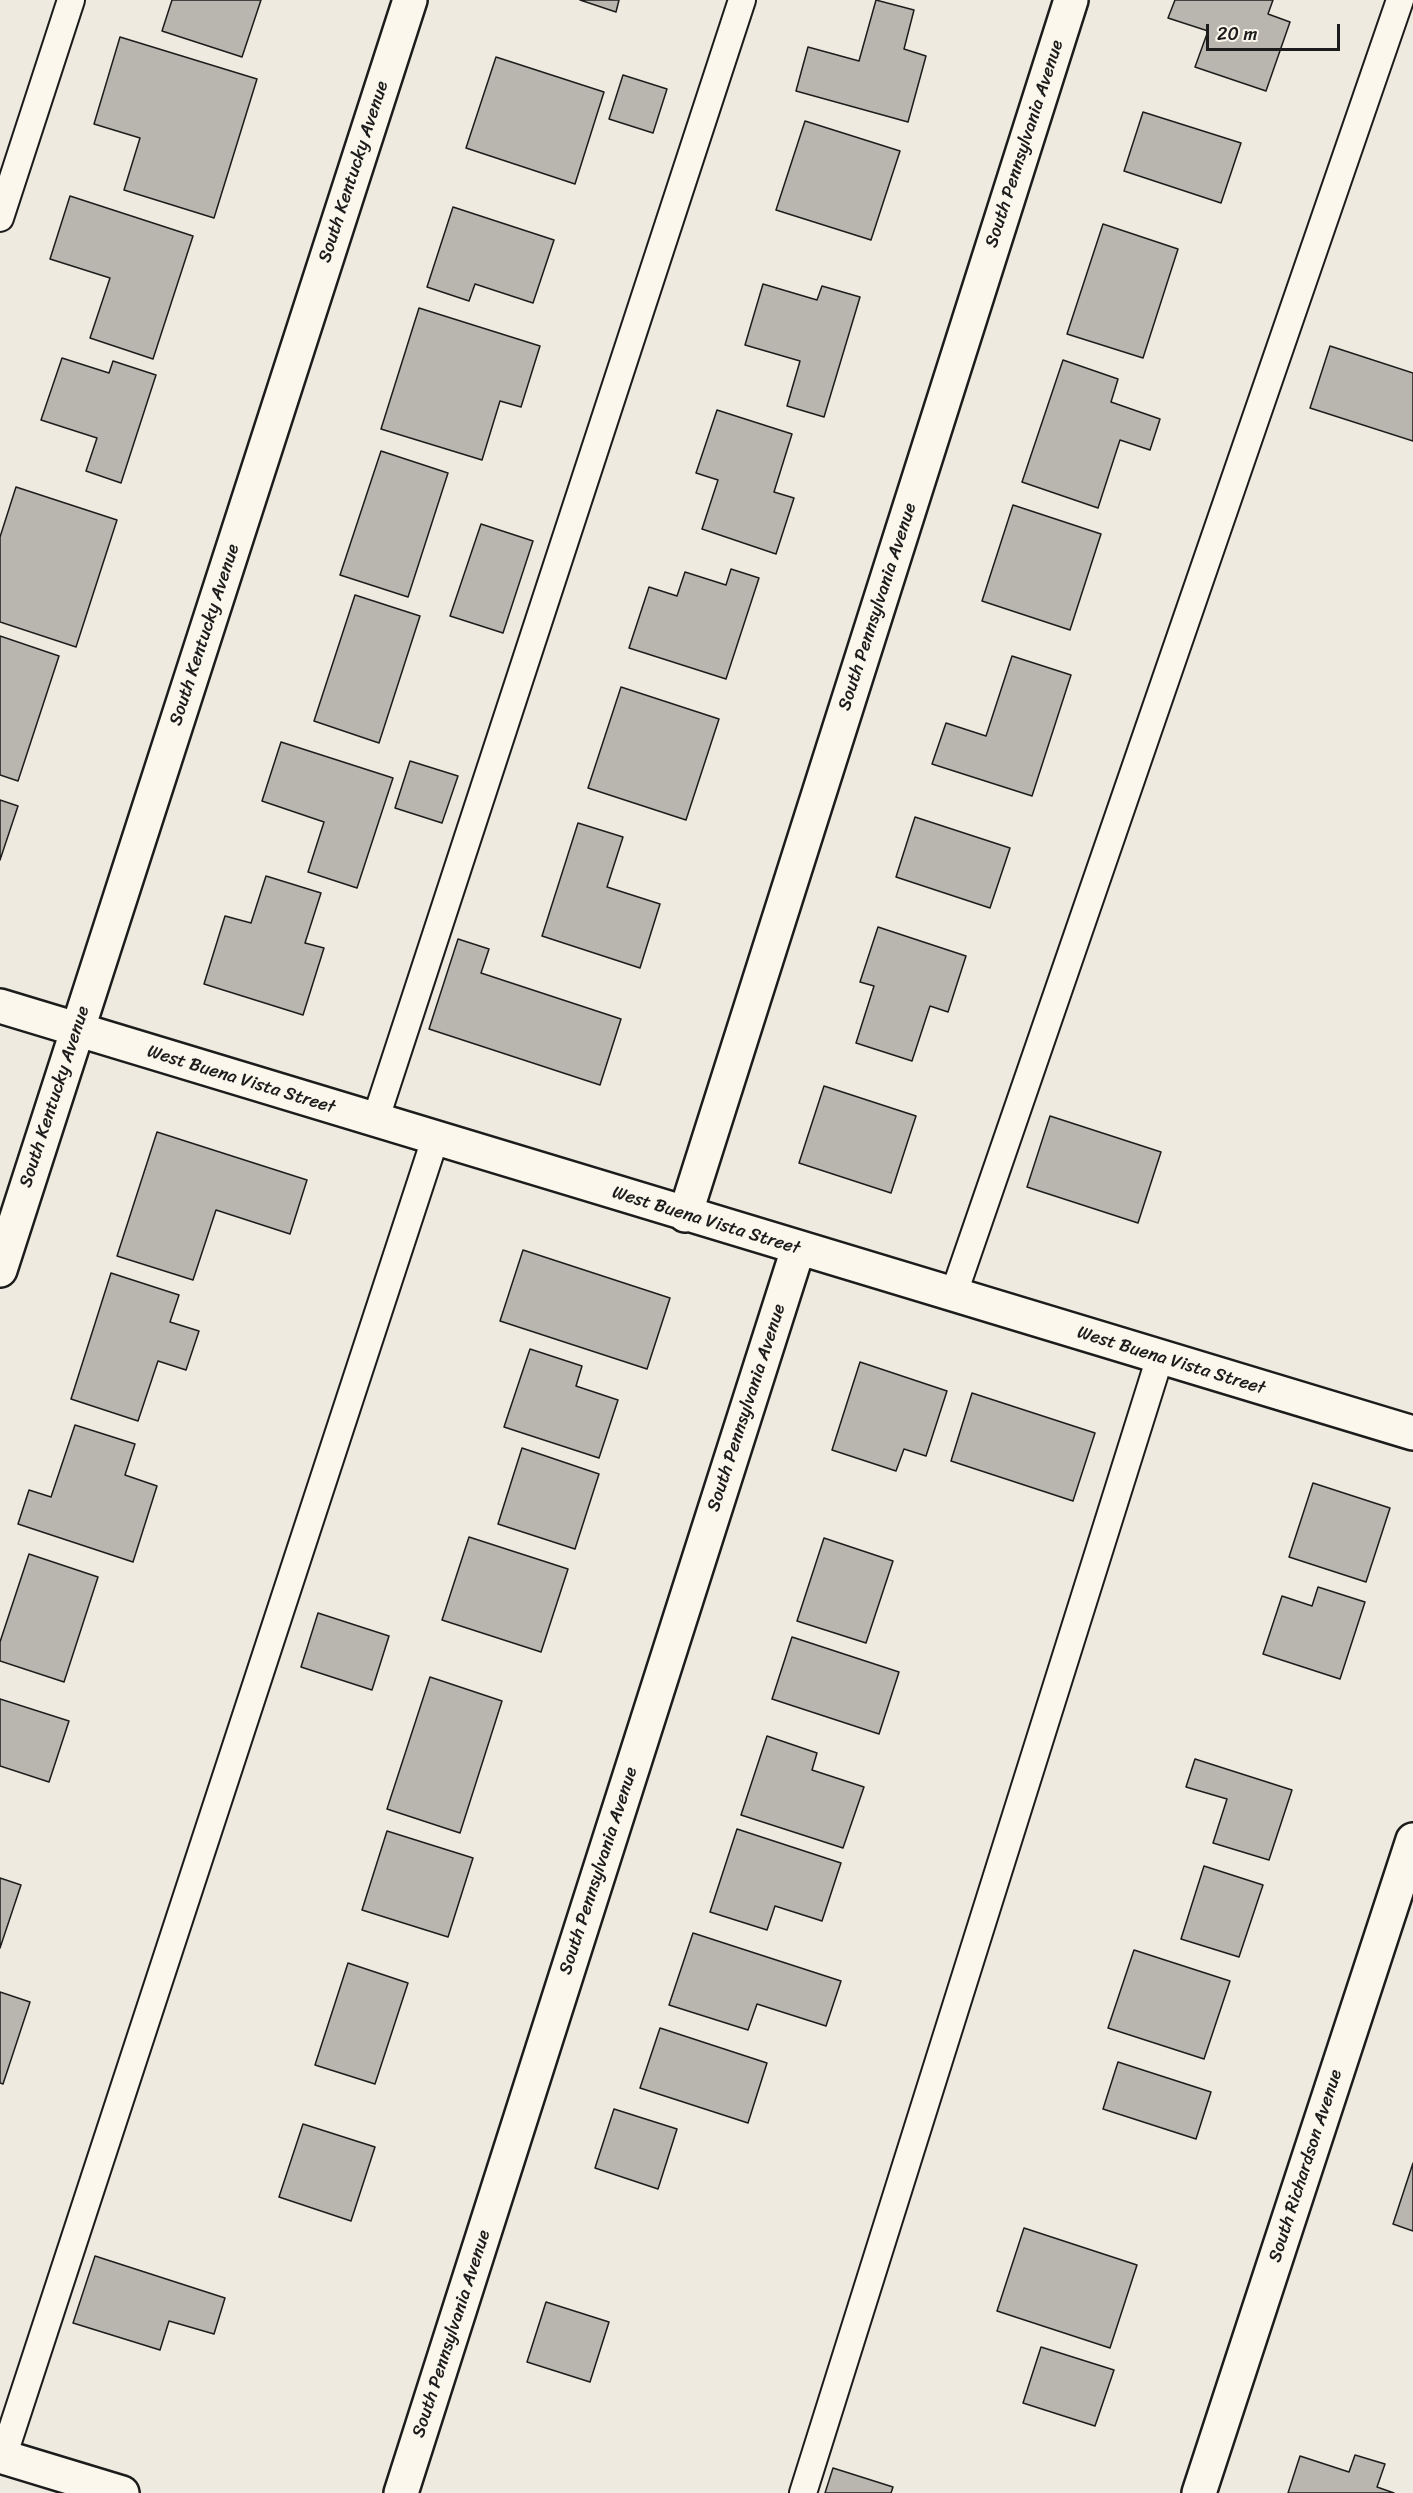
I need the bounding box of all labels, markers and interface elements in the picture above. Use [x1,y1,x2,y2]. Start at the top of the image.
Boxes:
scale bar [1209,12,1342,50]
text: 20 m [1217,18,1257,50]
street label: South Pennsylvania Avenue [981,38,1069,250]
street label: South Kentucky Avenue [314,79,394,265]
street label: South Pennsylvania Avenue [834,501,922,713]
street label: South Kentucky Avenue [165,542,245,728]
street label: South Kentucky Avenue [15,1004,95,1190]
street label: West Buena Vista Street [144,1041,338,1119]
street label: West Buena Vista Street [609,1182,803,1260]
street label: South Pennsylvania Avenue [703,1302,791,1514]
street label: West Buena Vista Street [1074,1322,1268,1400]
street label: South Pennsylvania Avenue [555,1765,643,1977]
street label: South Richardson Avenue [1265,2067,1347,2265]
street label: South Pennsylvania Avenue [408,2228,496,2440]

